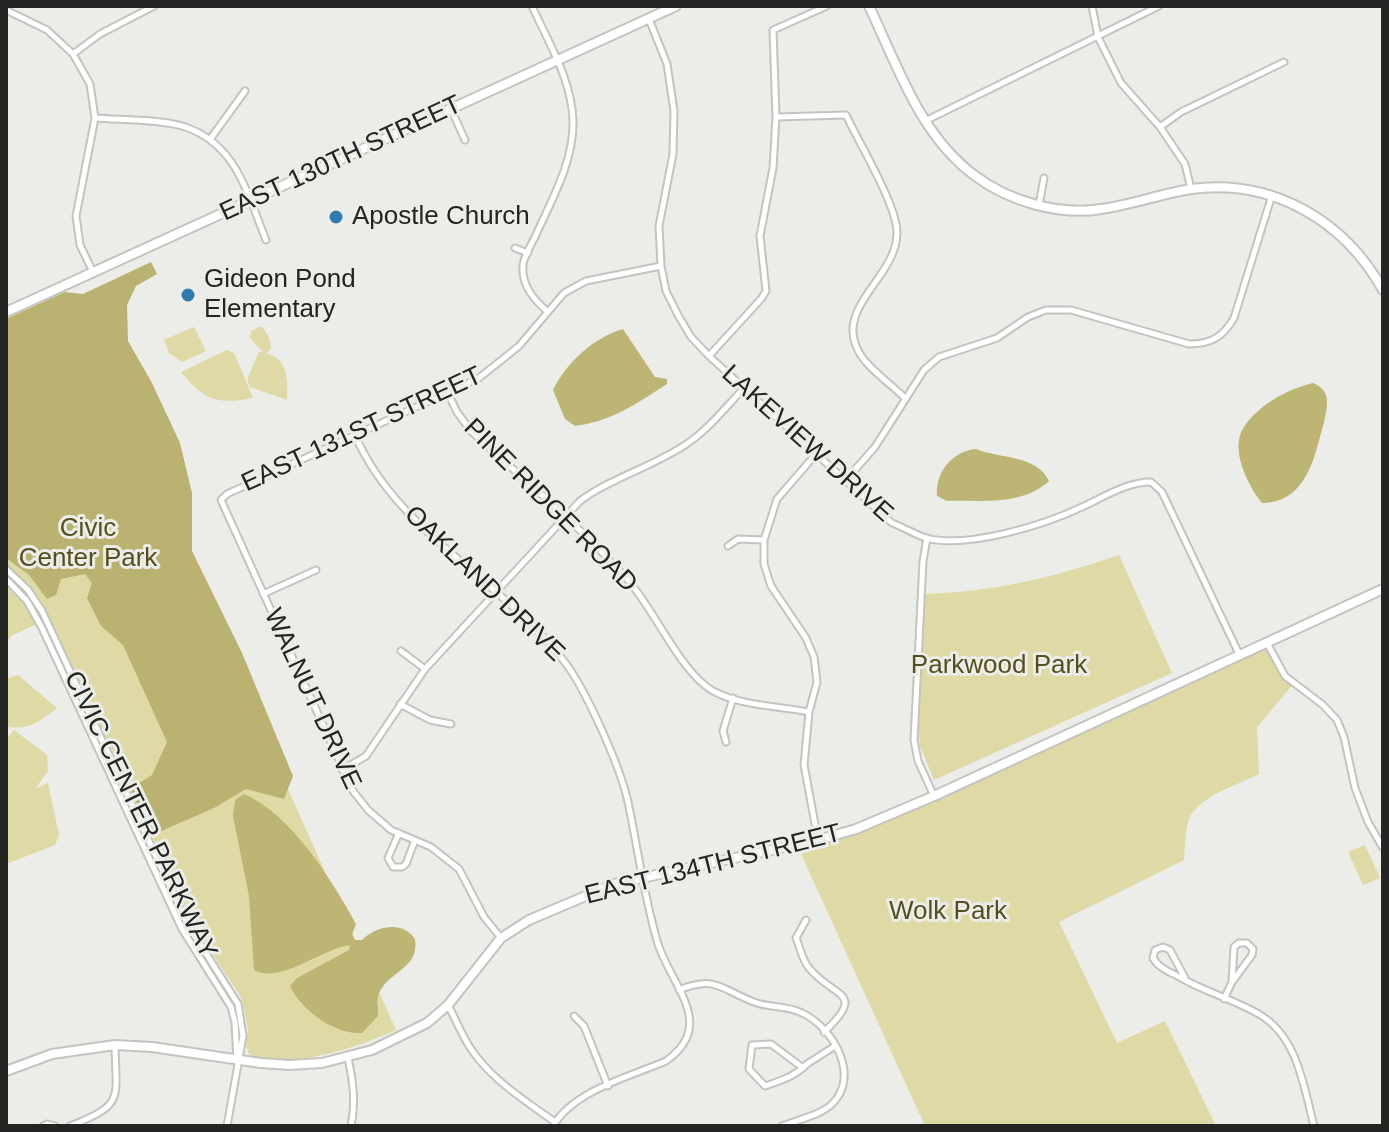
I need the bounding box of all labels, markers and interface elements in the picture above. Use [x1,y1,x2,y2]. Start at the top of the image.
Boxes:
street label: EAST 130TH STREET [215,89,467,229]
place label: Apostle Church [352,201,530,233]
marker: Apostle Church [327,208,345,226]
place label: Gideon Pond Elementary [204,264,356,326]
marker: Gideon Pond Elementary [179,286,197,304]
street label: LAKEVIEW DRIVE [715,359,899,529]
street label: EAST 131ST STREET [237,361,487,499]
street label: PINE RIDGE ROAD [457,413,643,599]
street label: OAKLAND DRIVE [397,500,571,668]
park label: Civic Center Park [19,513,157,574]
street label: WALNUT DRIVE [257,604,367,794]
park label: Parkwood Park [911,650,1087,682]
street label: CIVIC CENTER PARKWAY [57,666,223,964]
street label: EAST 134TH STREET [582,818,844,912]
park label: Wolk Park [889,896,1007,928]

